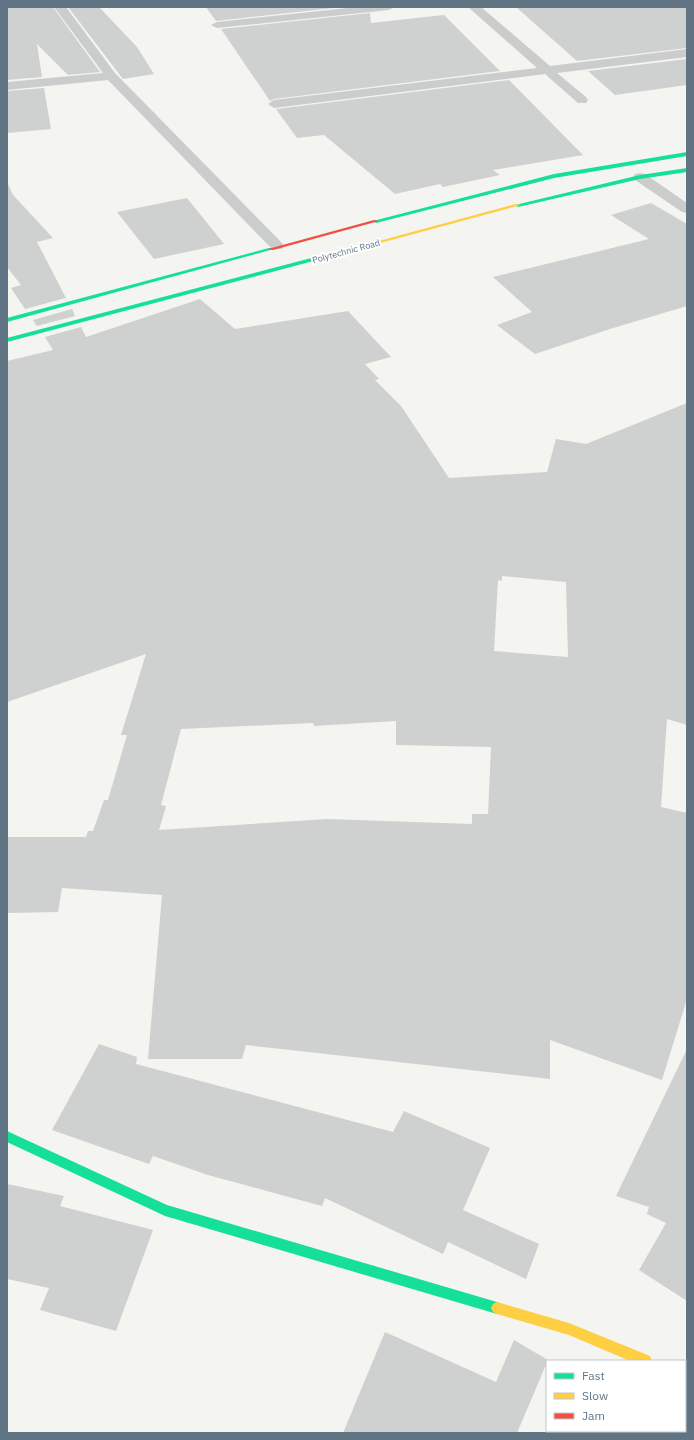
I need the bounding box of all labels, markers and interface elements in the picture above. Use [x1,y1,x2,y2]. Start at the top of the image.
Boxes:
street label: Polytechnic Road [311,237,381,265]
legend [546,1360,686,1432]
text: Fast [582,1368,605,1383]
text: Slow [582,1388,608,1403]
text: Jam [582,1408,605,1423]

